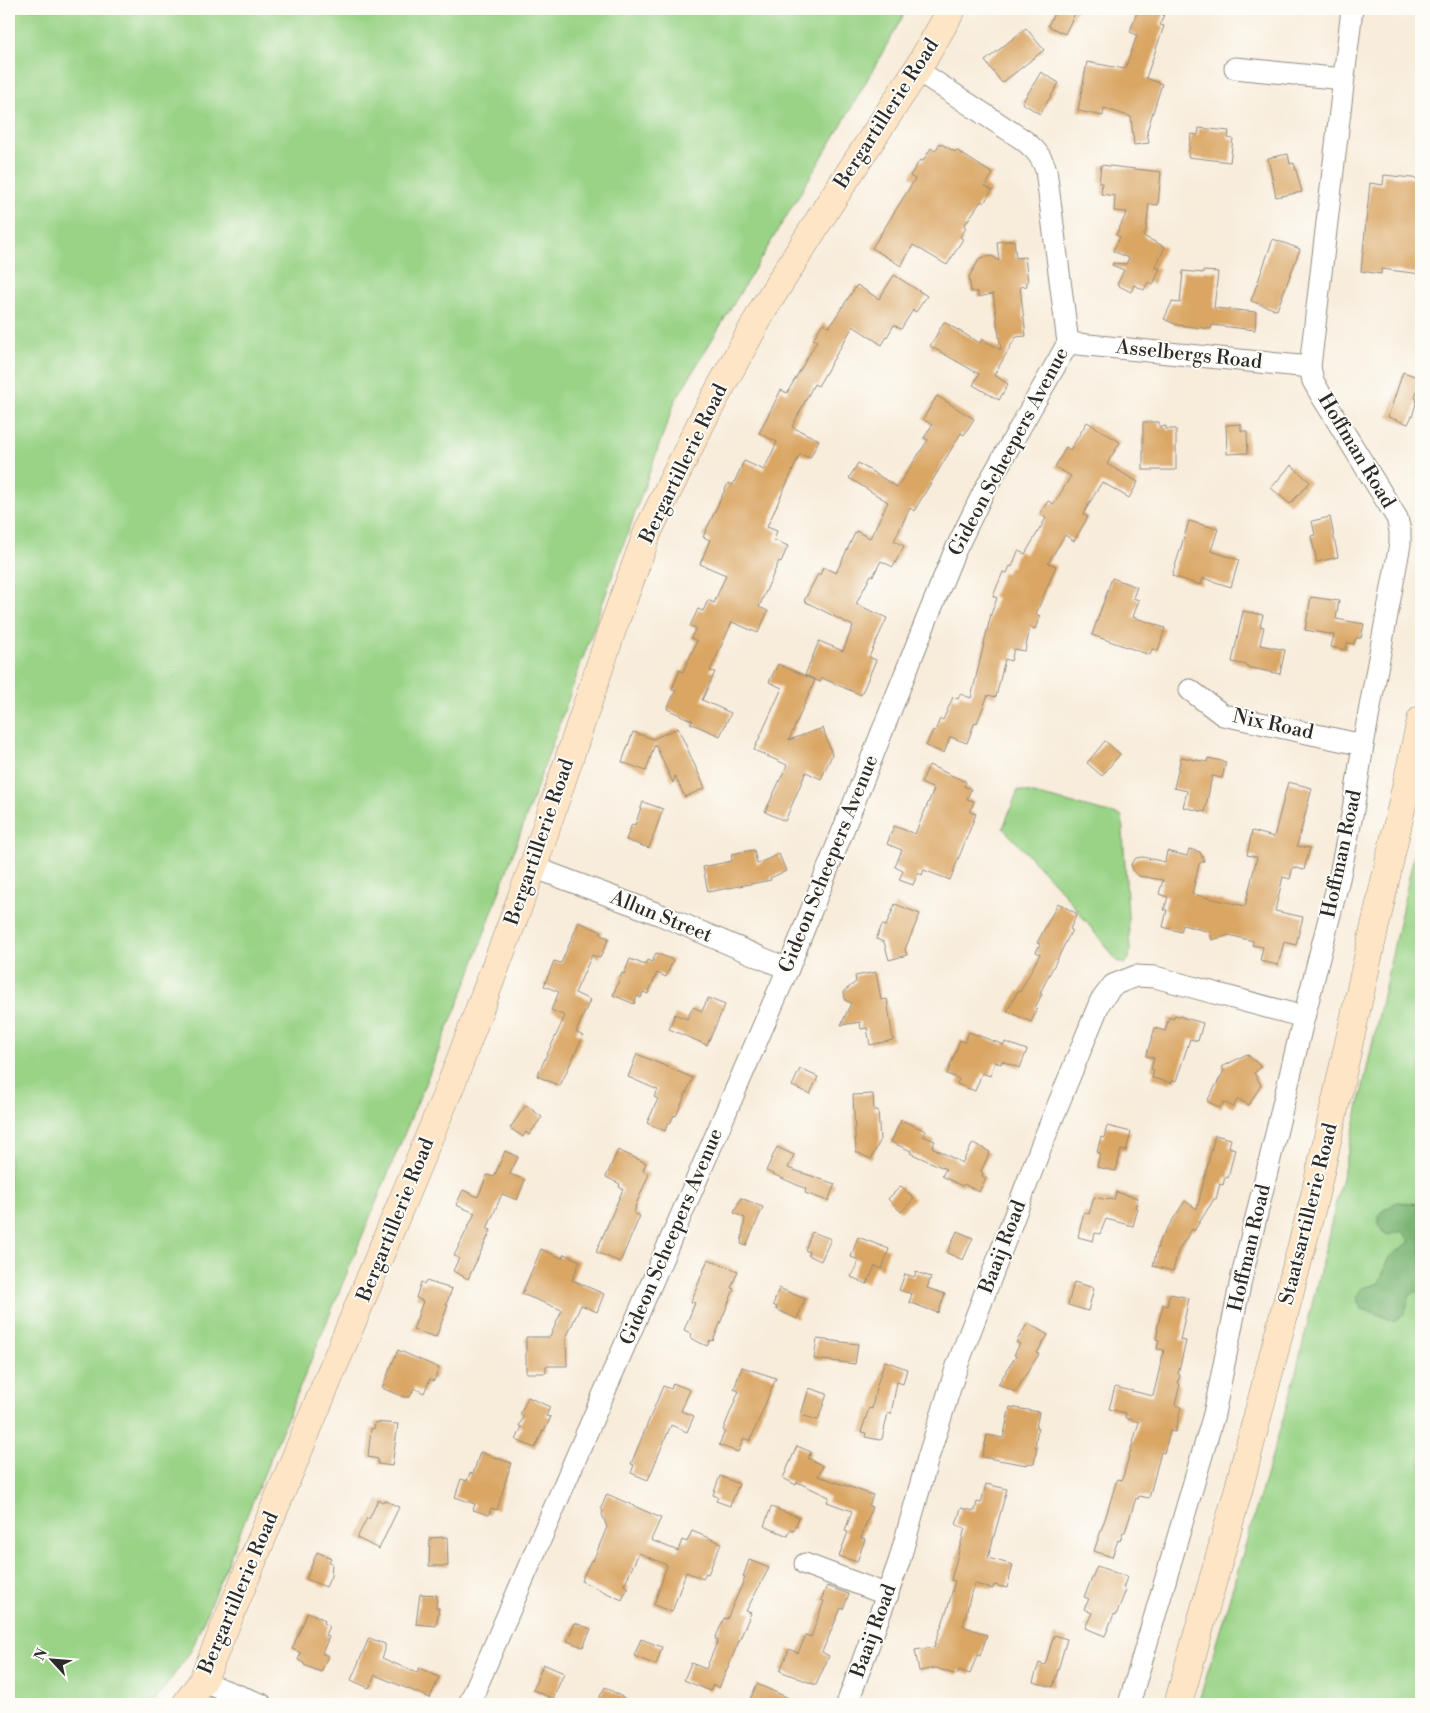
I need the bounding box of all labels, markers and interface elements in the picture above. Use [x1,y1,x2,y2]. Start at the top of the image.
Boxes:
street label: Bergartillerie Road [829,34,945,195]
street label: Asselbergs Road [1114,335,1264,375]
street label: Gideon Scheepers Avenue [943,343,1075,561]
street label: Bergartillerie Road [634,380,734,549]
street label: Hoffman Road [1312,389,1401,514]
street label: Nix Road [1230,704,1316,746]
street label: Gideon Scheepers Avenue [774,751,884,977]
street label: Bergartillerie Road [500,755,580,929]
street label: Hoffman Road [1316,787,1368,920]
street label: Allun Street [606,885,715,949]
street label: Staatsartillerie Road [1274,1120,1344,1307]
street label: Gideon Scheepers Avenue [615,1125,729,1349]
street label: Bergartillerie Road [351,1134,440,1306]
street label: Hoffman Road [1223,1181,1277,1314]
street label: Baaij Road [973,1196,1032,1298]
street label: Bergartillerie Road [193,1507,285,1679]
street label: Baaij Road [845,1580,903,1682]
north arrow [28,1636,78,1686]
text: N [31,1646,52,1664]

